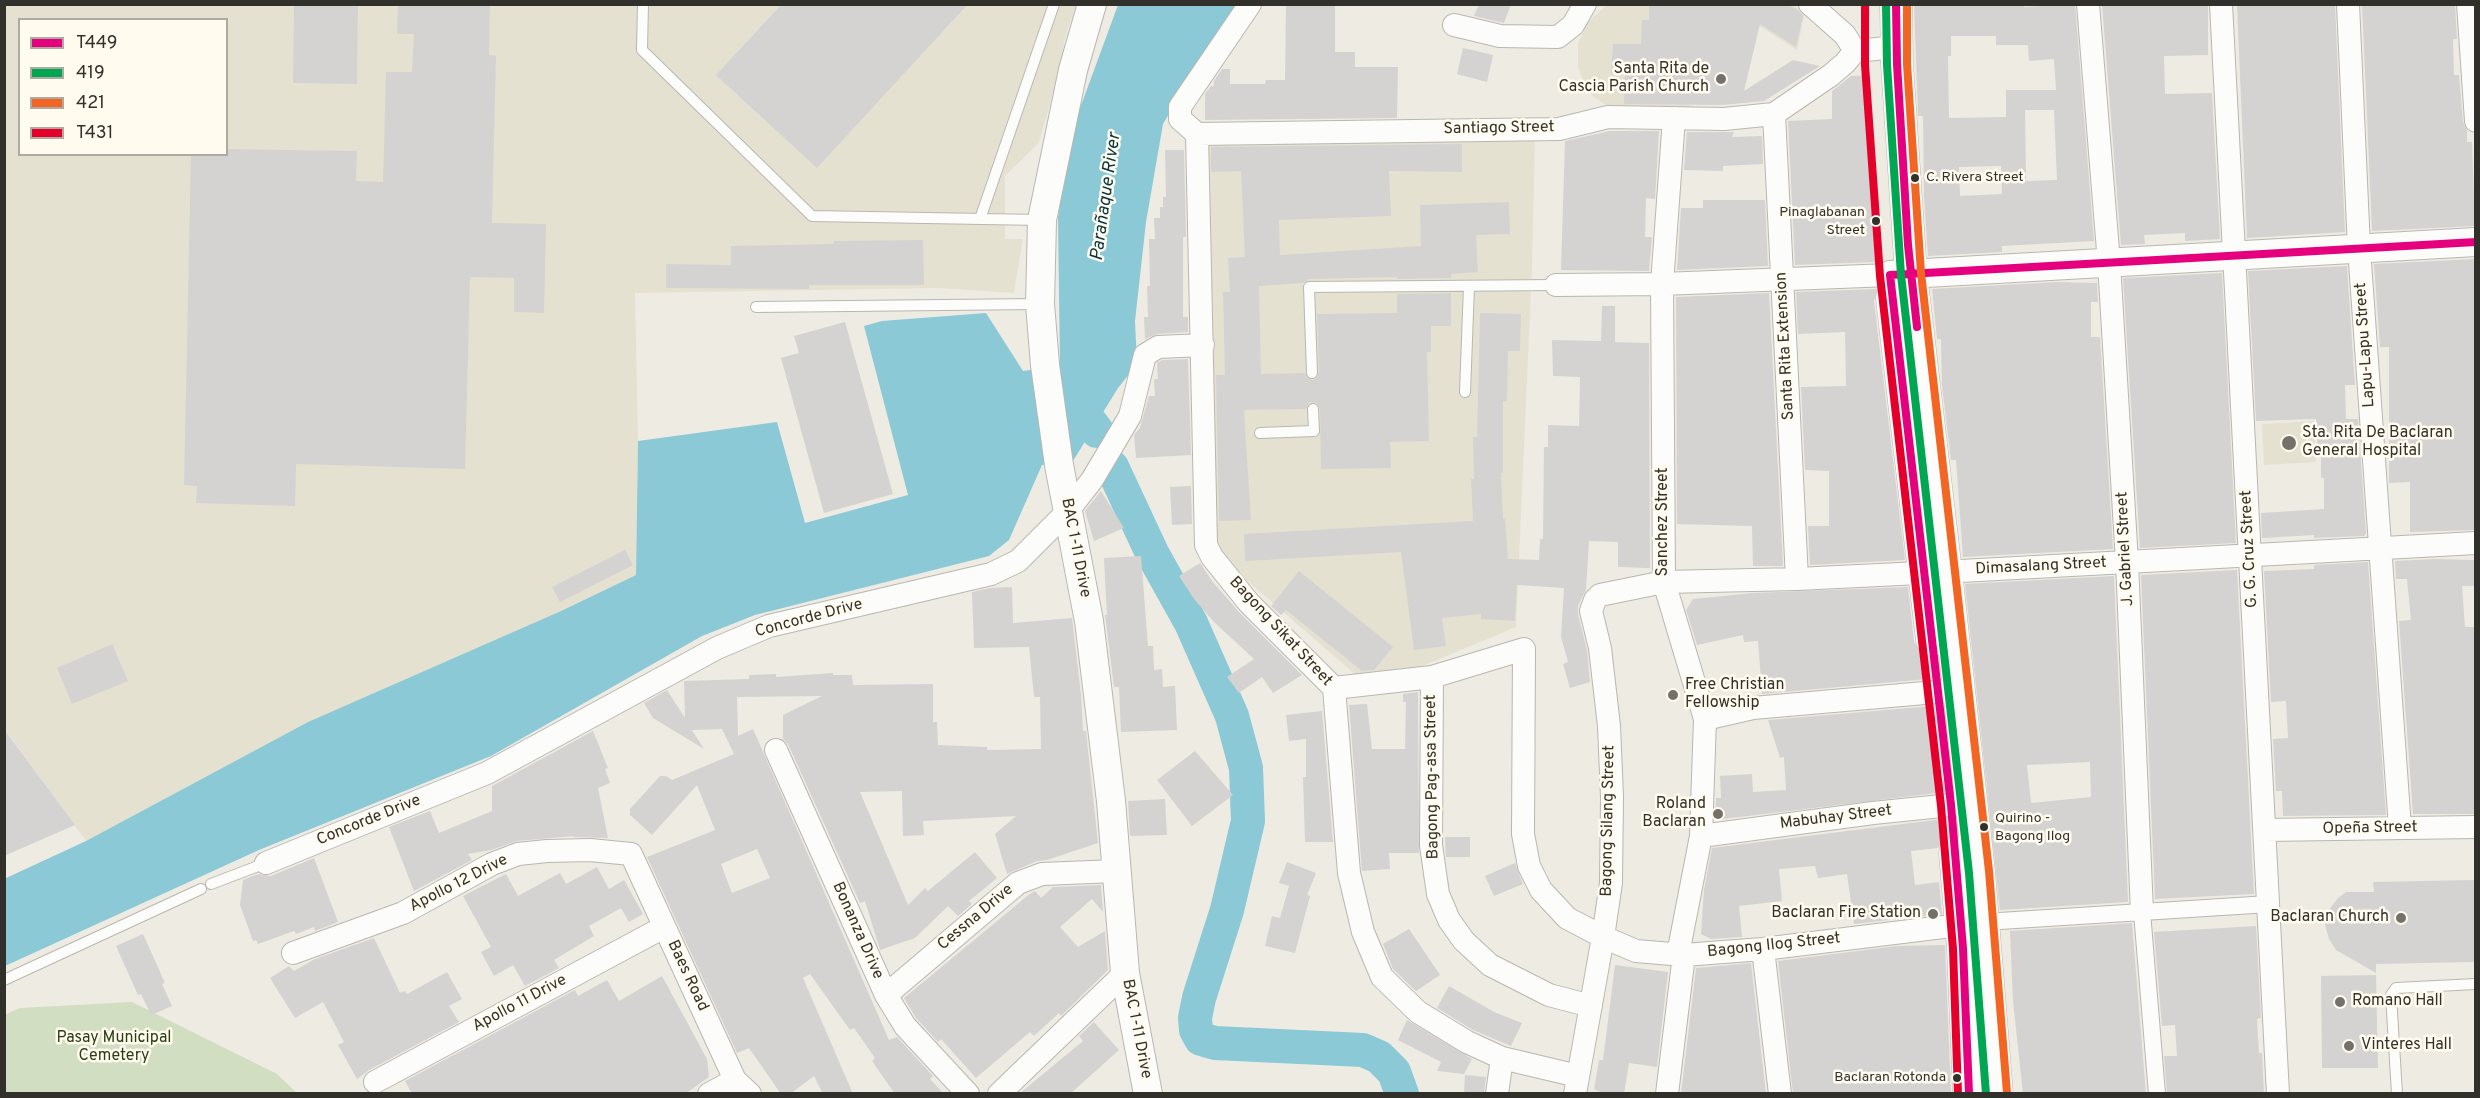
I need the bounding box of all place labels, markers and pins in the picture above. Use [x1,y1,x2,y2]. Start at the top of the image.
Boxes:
place label: Santa Rita de Cascia Parish Church [1558,60,1709,98]
marker: Santa Rita de Cascia Parish Church [1714,72,1728,86]
place label: C. Rivera Street [1926,170,2024,186]
marker: C. Rivera Street [1909,172,1921,184]
place label: Pinaglabanan Street [1779,205,1865,238]
marker: Pinaglabanan Street [1870,215,1882,227]
place label: Sta. Rita De Baclaran General Hospital [2302,424,2453,462]
marker: Sta. Rita De Baclaran General Hospital [2280,434,2298,452]
place label: Free Christian Fellowship [1685,676,1784,714]
marker: Free Christian Fellowship [1666,688,1680,702]
place label: Roland Baclaran [1642,795,1706,833]
marker: Roland Baclaran [1711,807,1725,821]
place label: Quirino - Bagong Ilog [1995,811,2070,844]
marker: Quirino - Bagong Ilog [1978,821,1990,833]
place label: Baclaran Fire Station [1771,904,1921,924]
marker: Baclaran Fire Station [1926,907,1940,921]
place label: Baclaran Church [2270,908,2389,928]
marker: Baclaran Church [2394,911,2408,925]
place label: Romano Hall [2352,992,2443,1012]
marker: Romano Hall [2333,995,2347,1009]
place label: Vinteres Hall [2361,1036,2452,1056]
marker: Vinteres Hall [2342,1039,2356,1053]
place label: Baclaran Rotonda [1834,1070,1946,1086]
marker: Baclaran Rotonda [1951,1072,1963,1084]

